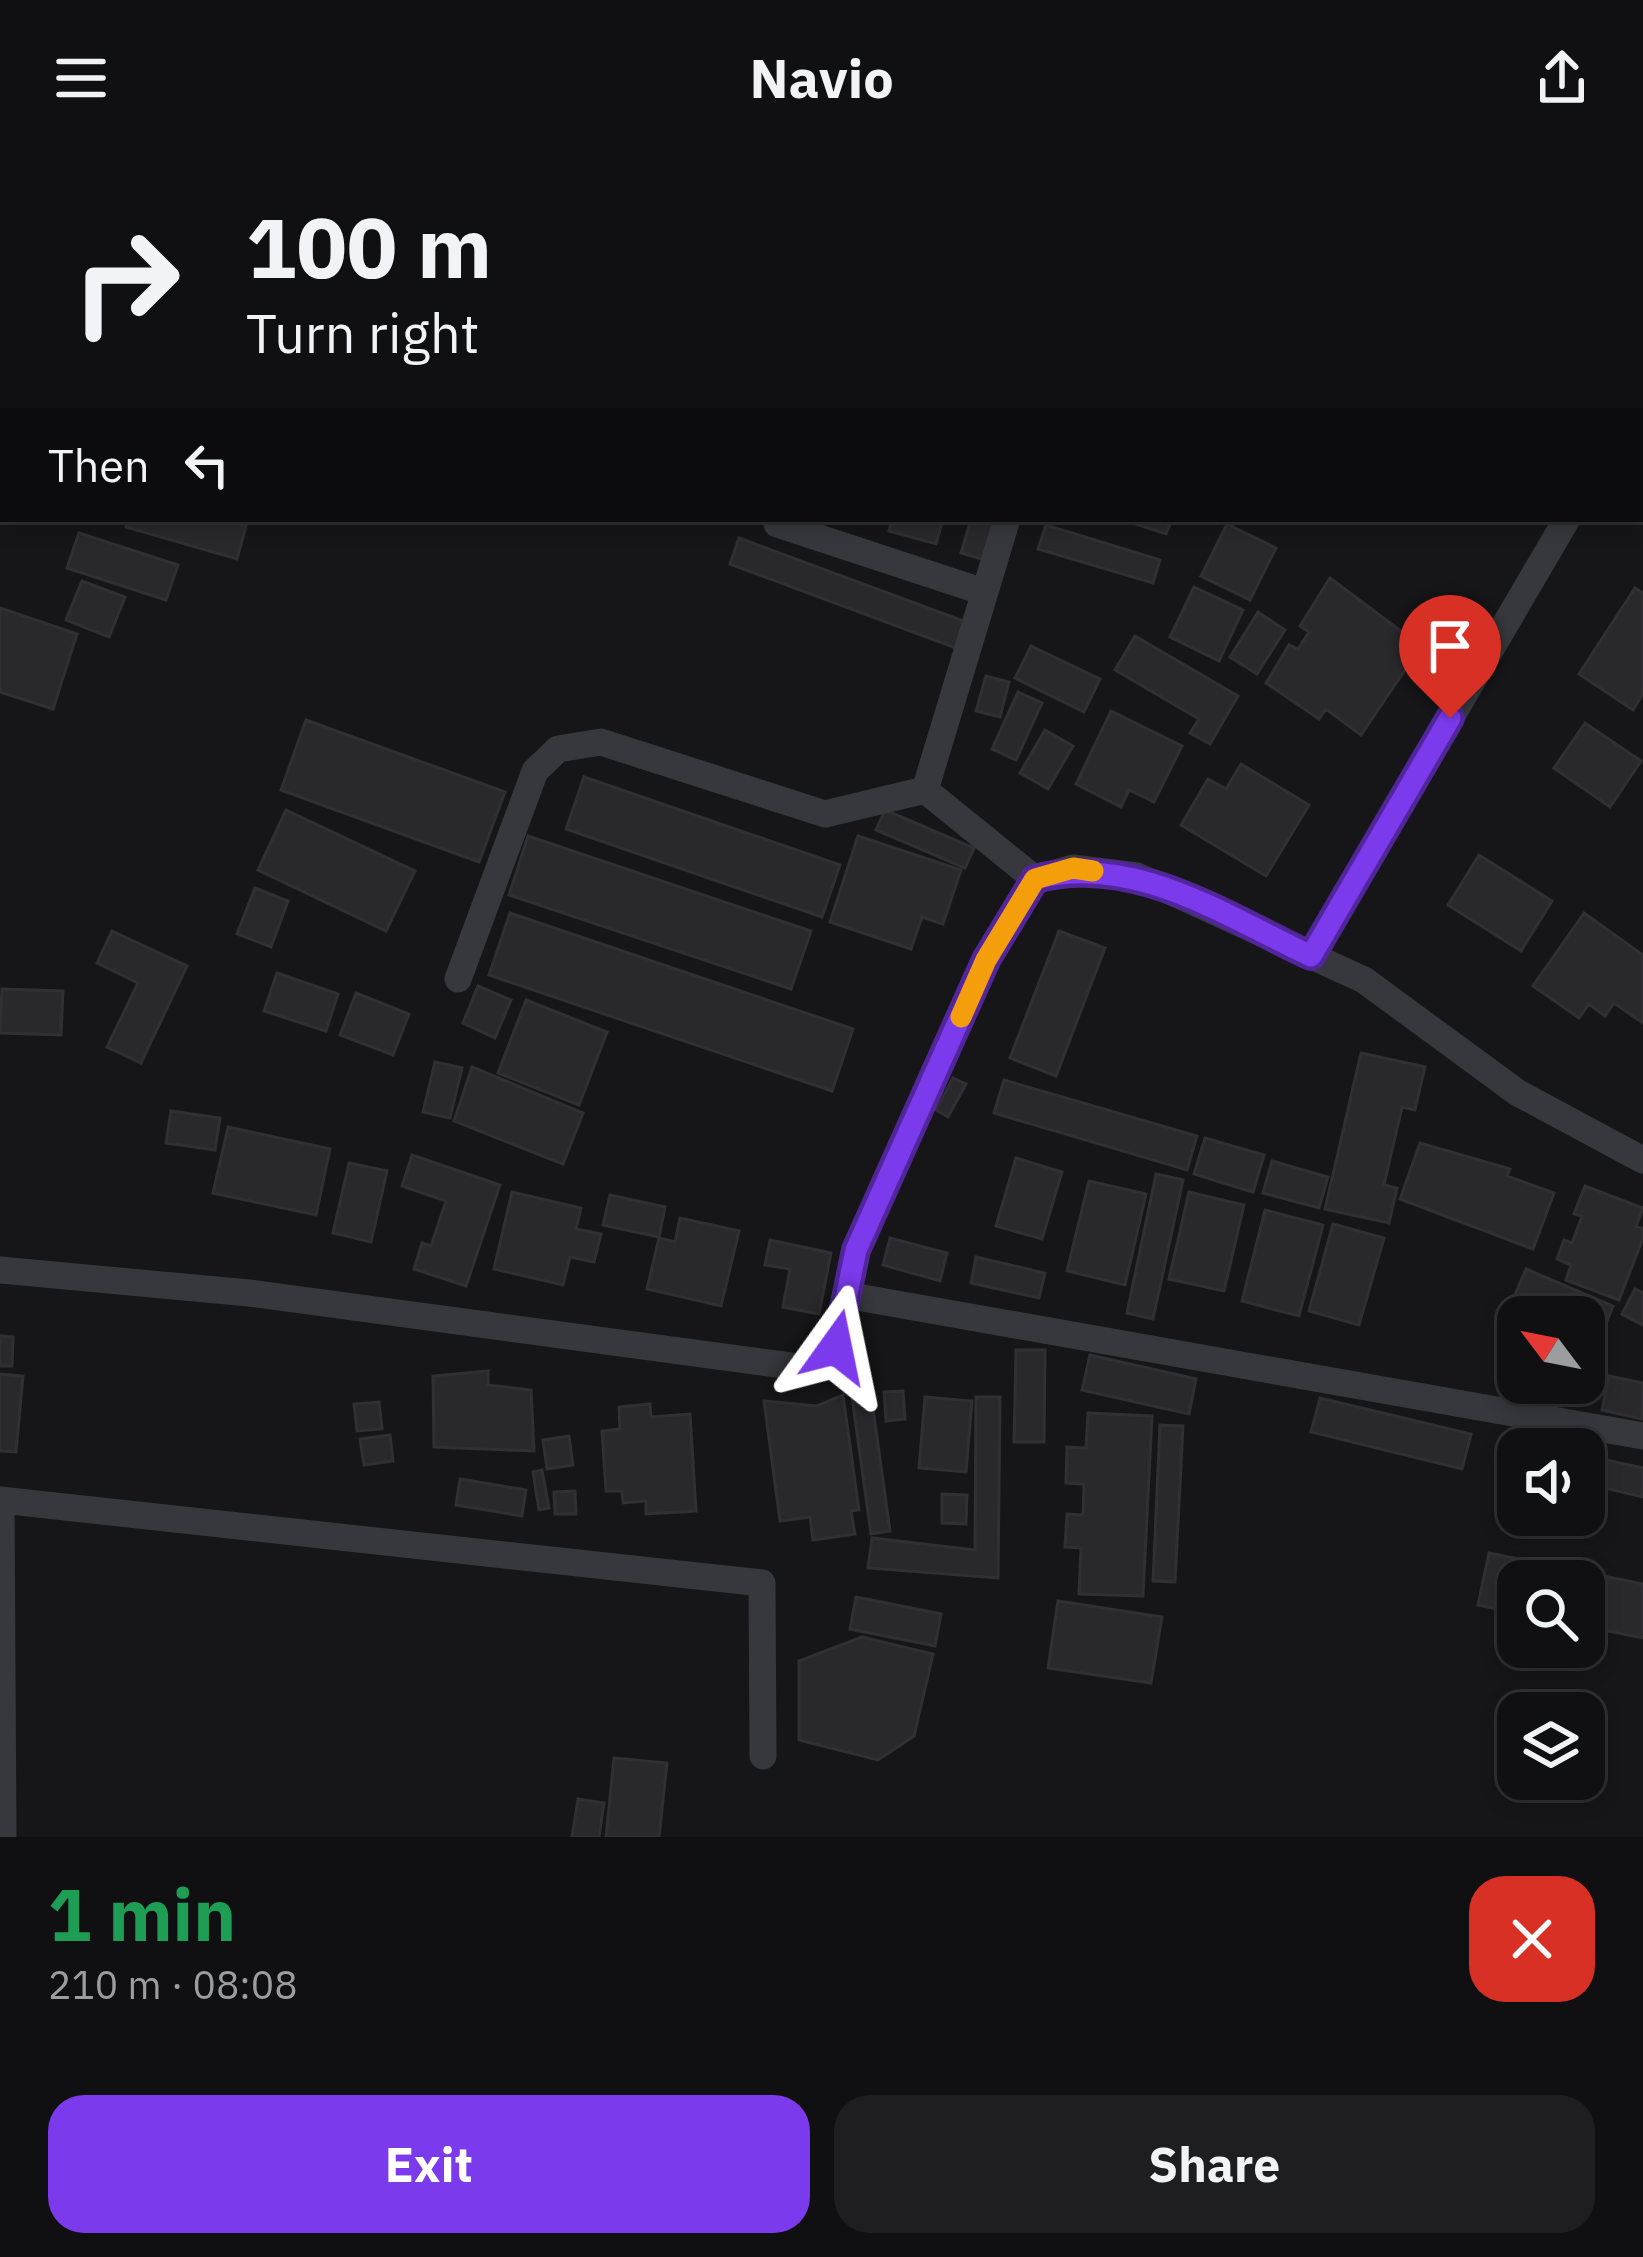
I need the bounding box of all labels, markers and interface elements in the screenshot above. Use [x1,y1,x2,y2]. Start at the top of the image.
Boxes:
text: Navio [749,43,894,113]
icon: menu [48,45,114,111]
icon: share [1529,45,1595,111]
text: 100 m [246,192,492,301]
icon: right [48,204,204,360]
text: Turn right [246,298,480,368]
icon: left [174,432,240,498]
text: Then [48,436,150,494]
pin [1399,595,1501,718]
icon: arrive [1417,613,1483,679]
position arrow [773,1284,899,1410]
north arrow [1497,1296,1605,1404]
map controls [1497,1296,1605,1800]
button: sound [1497,1428,1605,1536]
button: search [1497,1560,1605,1668]
button: layers [1497,1692,1605,1800]
text: 1 min [48,1867,236,1961]
button: close [1469,1876,1595,2002]
text: 210 m · 08:08 [48,1959,298,2010]
button: Exit [48,2095,810,2233]
button: Share [834,2095,1595,2233]

